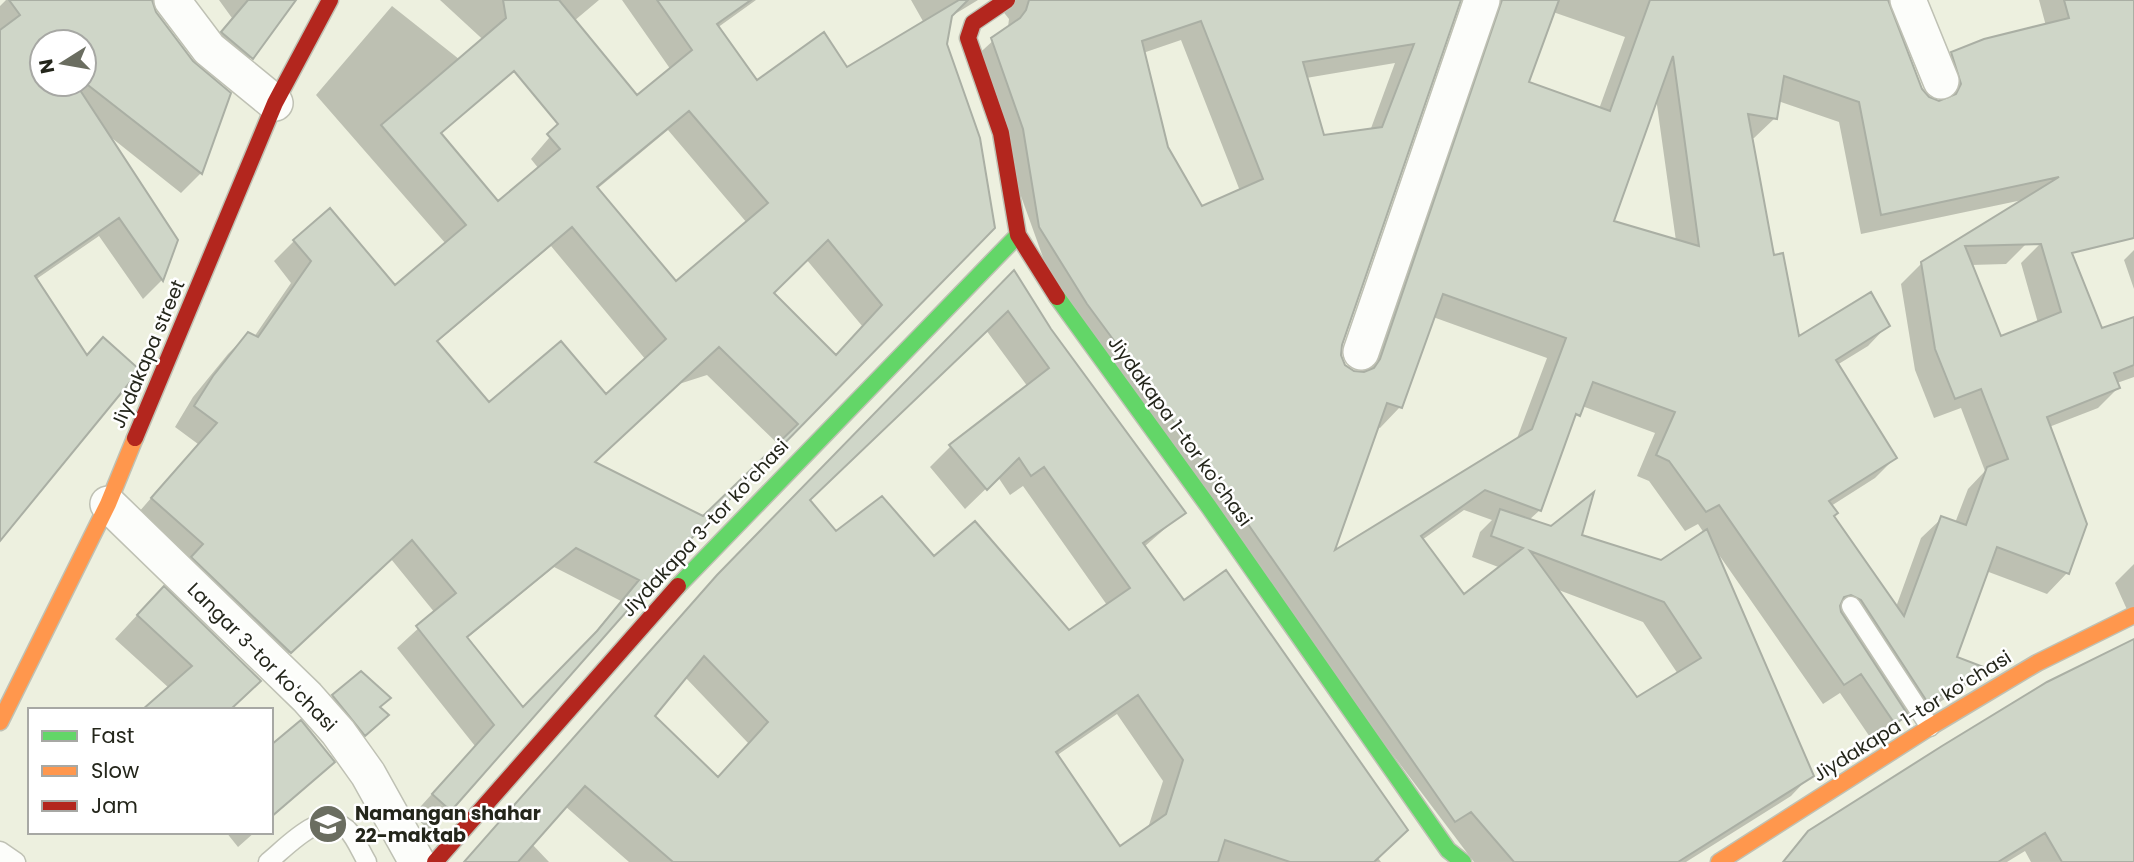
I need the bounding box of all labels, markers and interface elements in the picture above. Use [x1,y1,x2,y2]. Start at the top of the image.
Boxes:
north arrow [28,28,98,98]
text: N [32,57,61,76]
street label: Jiydakapa street [105,276,192,432]
street label: Jiydakapa 1-tor koʻchasi [1102,330,1258,532]
street label: Jiydakapa 3-tor koʻchasi [615,433,795,623]
street label: Langar 3-tor koʻchasi [181,576,343,738]
street label: Jiydakapa 1-tor koʻchasi [1807,644,2017,788]
legend [28,708,273,834]
text: Fast [91,721,134,750]
text: Slow [91,756,139,785]
text: Jam [91,791,138,820]
place label: Namangan shahar 22-maktab [355,800,541,849]
school or university icon: Namangan shahar 22-maktab [307,803,349,845]

